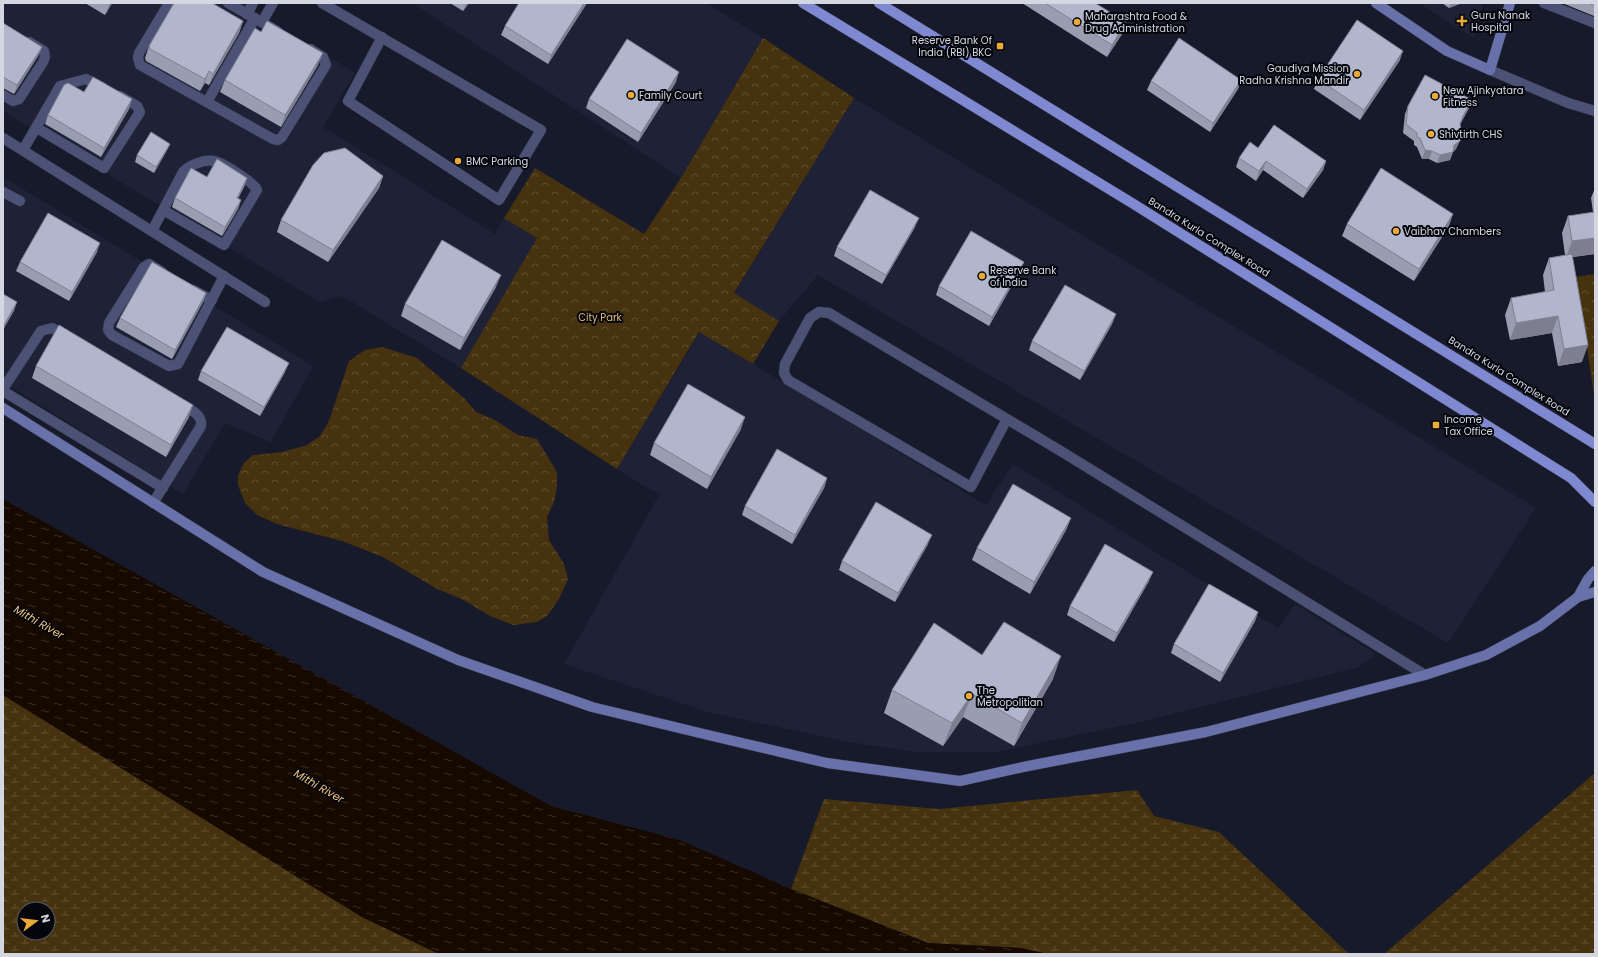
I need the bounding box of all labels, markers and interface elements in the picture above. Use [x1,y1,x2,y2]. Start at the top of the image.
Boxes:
place label: Guru Nanak Hospital [1471,8,1531,35]
place label: Maharashtra Food & Drug Administration [1085,9,1188,36]
marker: Guru Nanak Hospital [1456,15,1468,27]
marker: Maharashtra Food & Drug Administration [1072,17,1082,27]
place label: Reserve Bank Of India (RBI) BKC [912,33,992,60]
marker: Reserve Bank Of India (RBI) BKC [995,41,1005,51]
place label: Gaudiya Mission Radha Krishna Mandir [1239,61,1349,88]
marker: Gaudiya Mission Radha Krishna Mandir [1352,69,1362,79]
place label: New Ajinkyatara Fitness [1443,83,1524,110]
place label: Family Court [639,88,703,103]
marker: Family Court [626,90,636,100]
marker: New Ajinkyatara Fitness [1430,91,1440,101]
place label: Shivtirth CHS [1439,127,1503,142]
marker: Shivtirth CHS [1426,129,1436,139]
place label: BMC Parking [466,154,528,169]
marker: BMC Parking [453,156,463,166]
street label: Bandra Kurla Complex Road [1145,193,1273,281]
place label: Vaibhav Chambers [1404,224,1501,239]
marker: Vaibhav Chambers [1391,226,1401,236]
place label: Reserve Bank of India [990,263,1057,290]
marker: Reserve Bank of India [977,271,987,281]
park label: City Park [578,310,623,325]
street label: Bandra Kurla Complex Road [1445,332,1573,420]
place label: Income Tax Office [1444,412,1493,439]
marker: Income Tax Office [1431,420,1441,430]
water label: Mithi River [11,601,68,643]
place label: The Metropolitian [977,683,1043,710]
marker: The Metropolitian [964,691,974,701]
water label: Mithi River [291,765,348,807]
north arrow [16,901,56,941]
text: N [37,912,54,924]

